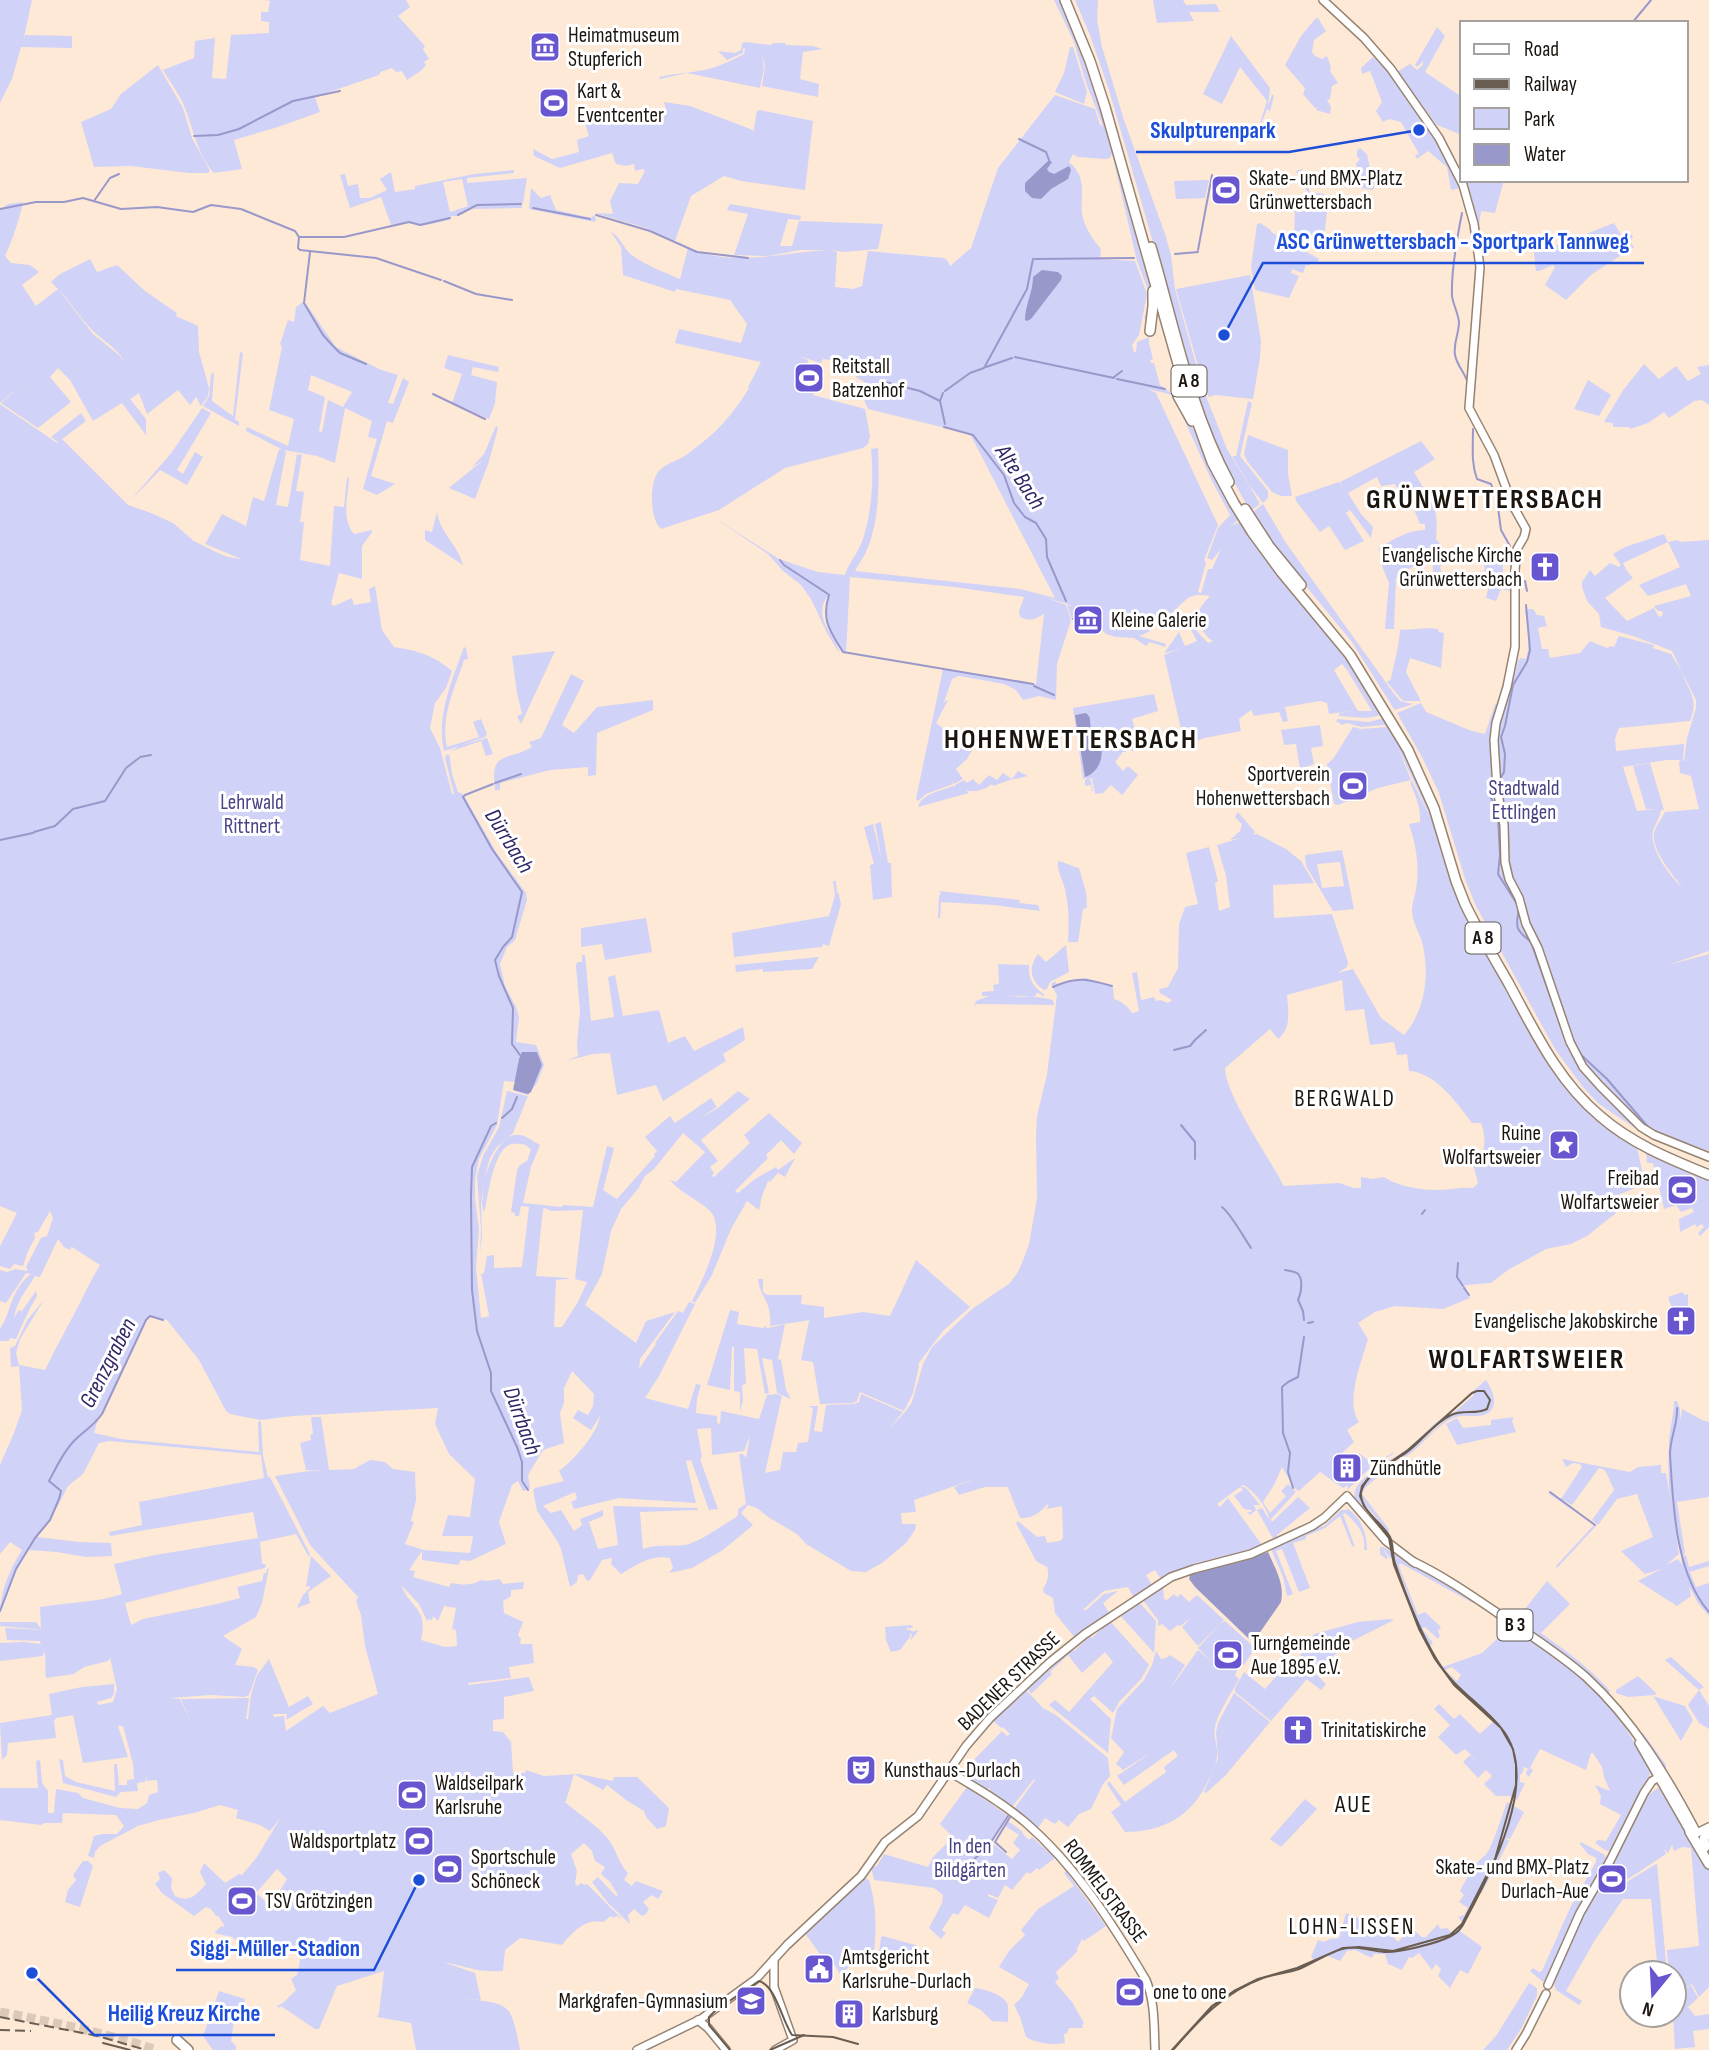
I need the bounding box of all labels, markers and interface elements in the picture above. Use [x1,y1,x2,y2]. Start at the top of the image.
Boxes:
legend [1460,21,1688,182]
place label: Heimatmuseum Stupferich [568,23,680,72]
museum icon: Heimatmuseum Stupferich [528,30,562,64]
text: Road [1524,37,1559,62]
text: Railway [1524,72,1577,97]
place label: Kart & Eventcenter [577,79,664,128]
sports icon: Kart & Eventcenter [537,86,571,120]
text: Park [1524,107,1555,132]
callout: Skulpturenpark [1136,108,1289,152]
text: Skulpturenpark [1150,117,1276,145]
text: Water [1524,142,1566,167]
place label: Skate- und BMX-Platz Grünwettersbach [1249,166,1403,215]
sports icon: Skate- und BMX-Platz Grünwettersbach [1209,173,1243,207]
callout: ASC Grünwettersbach - Sportpark Tannweg [1263,219,1644,263]
text: ASC Grünwettersbach - Sportpark Tannweg [1276,228,1630,256]
place label: Reitstall Batzenhof [832,354,905,403]
sports icon: Reitstall Batzenhof [792,361,826,395]
road number: A 8 [1172,366,1206,396]
water label: Alte Bach [988,439,1051,515]
district label: GRÜNWETTERSBACH [1366,483,1604,516]
place label: Evangelische Kirche Grünwettersbach [1382,543,1522,592]
church icon: Evangelische Kirche Grünwettersbach [1528,550,1562,584]
museum icon: Kleine Galerie [1071,603,1105,637]
place label: Kleine Galerie [1111,608,1207,633]
district label: HOHENWETTERSBACH [944,723,1198,756]
place label: Sportverein Hohenwettersbach [1196,762,1330,811]
sports icon: Sportverein Hohenwettersbach [1336,769,1370,803]
park label: Stadtwald Ettlingen [1489,776,1559,825]
park label: Lehrwald Rittnert [220,790,284,839]
water label: Dürrbach [478,804,540,879]
road number: A 8 [1466,922,1500,954]
district label: BERGWALD [1294,1085,1396,1113]
place label: Ruine Wolfartsweier [1443,1121,1541,1170]
place icon: Ruine Wolfartsweier [1547,1128,1581,1162]
place label: Freibad Wolfartsweier [1561,1166,1659,1215]
sports icon: Freibad Wolfartsweier [1665,1173,1699,1207]
church icon: Evangelische Jakobskirche [1664,1304,1698,1338]
place label: Evangelische Jakobskirche [1474,1309,1658,1334]
water label: Grenzgraben [74,1313,143,1412]
district label: WOLFARTSWEIER [1429,1343,1625,1376]
water label: Dürrbach [497,1383,547,1459]
building icon: Zündhütle [1330,1451,1364,1485]
place label: Zündhütle [1370,1456,1442,1481]
road number: B 3 [1498,1610,1532,1640]
street label: BADENER STRASSE [953,1626,1065,1736]
place label: Turngemeinde Aue 1895 e.V. [1250,1631,1351,1680]
sports icon: Turngemeinde Aue 1895 e.V. [1211,1638,1245,1672]
church icon: Trinitatiskirche [1281,1713,1315,1747]
place label: Trinitatiskirche [1321,1718,1426,1743]
theatre icon: Kunsthaus-Durlach [844,1753,878,1787]
place label: Kunsthaus-Durlach [884,1758,1021,1783]
place label: Waldseilpark Karlsruhe [435,1771,523,1820]
sports icon: Waldseilpark Karlsruhe [395,1778,429,1812]
district label: AUE [1334,1790,1373,1819]
sports icon: Waldsportplatz [402,1824,436,1858]
place label: Waldsportplatz [290,1829,396,1854]
park label: In den Bildgärten [934,1834,1006,1883]
street label: ROMMELSTRASSE [1058,1834,1152,1948]
place label: Sportschule Schöneck [471,1845,556,1894]
sports icon: Sportschule Schöneck [431,1852,465,1886]
place label: Skate- und BMX-Platz Durlach-Aue [1436,1855,1589,1904]
sports icon: Skate- und BMX-Platz Durlach-Aue [1595,1862,1629,1896]
sports icon: TSV Grötzingen [225,1884,259,1918]
place label: TSV Grötzingen [265,1889,373,1914]
district label: LOHN-LISSEN [1288,1913,1416,1941]
callout: Siggi-Müller-Stadion [176,1926,374,1970]
text: Siggi-Müller-Stadion [190,1935,360,1963]
place label: Amtsgericht Karlsruhe-Durlach [841,1945,971,1994]
public building icon: Amtsgericht Karlsruhe-Durlach [802,1952,836,1986]
north arrow [1618,1959,1688,2029]
sports icon: one to one [1113,1975,1147,2009]
place label: one to one [1153,1980,1227,2005]
school or university icon: Markgrafen-Gymnasium [734,1984,768,2018]
place label: Markgrafen-Gymnasium [558,1989,728,2014]
callout: Heilig Kreuz Kirche [94,1991,275,2035]
text: N [1640,1996,1657,2021]
building icon: Karlsburg [832,1997,866,2031]
text: Heilig Kreuz Kirche [108,2000,260,2028]
place label: Karlsburg [872,2002,938,2027]

